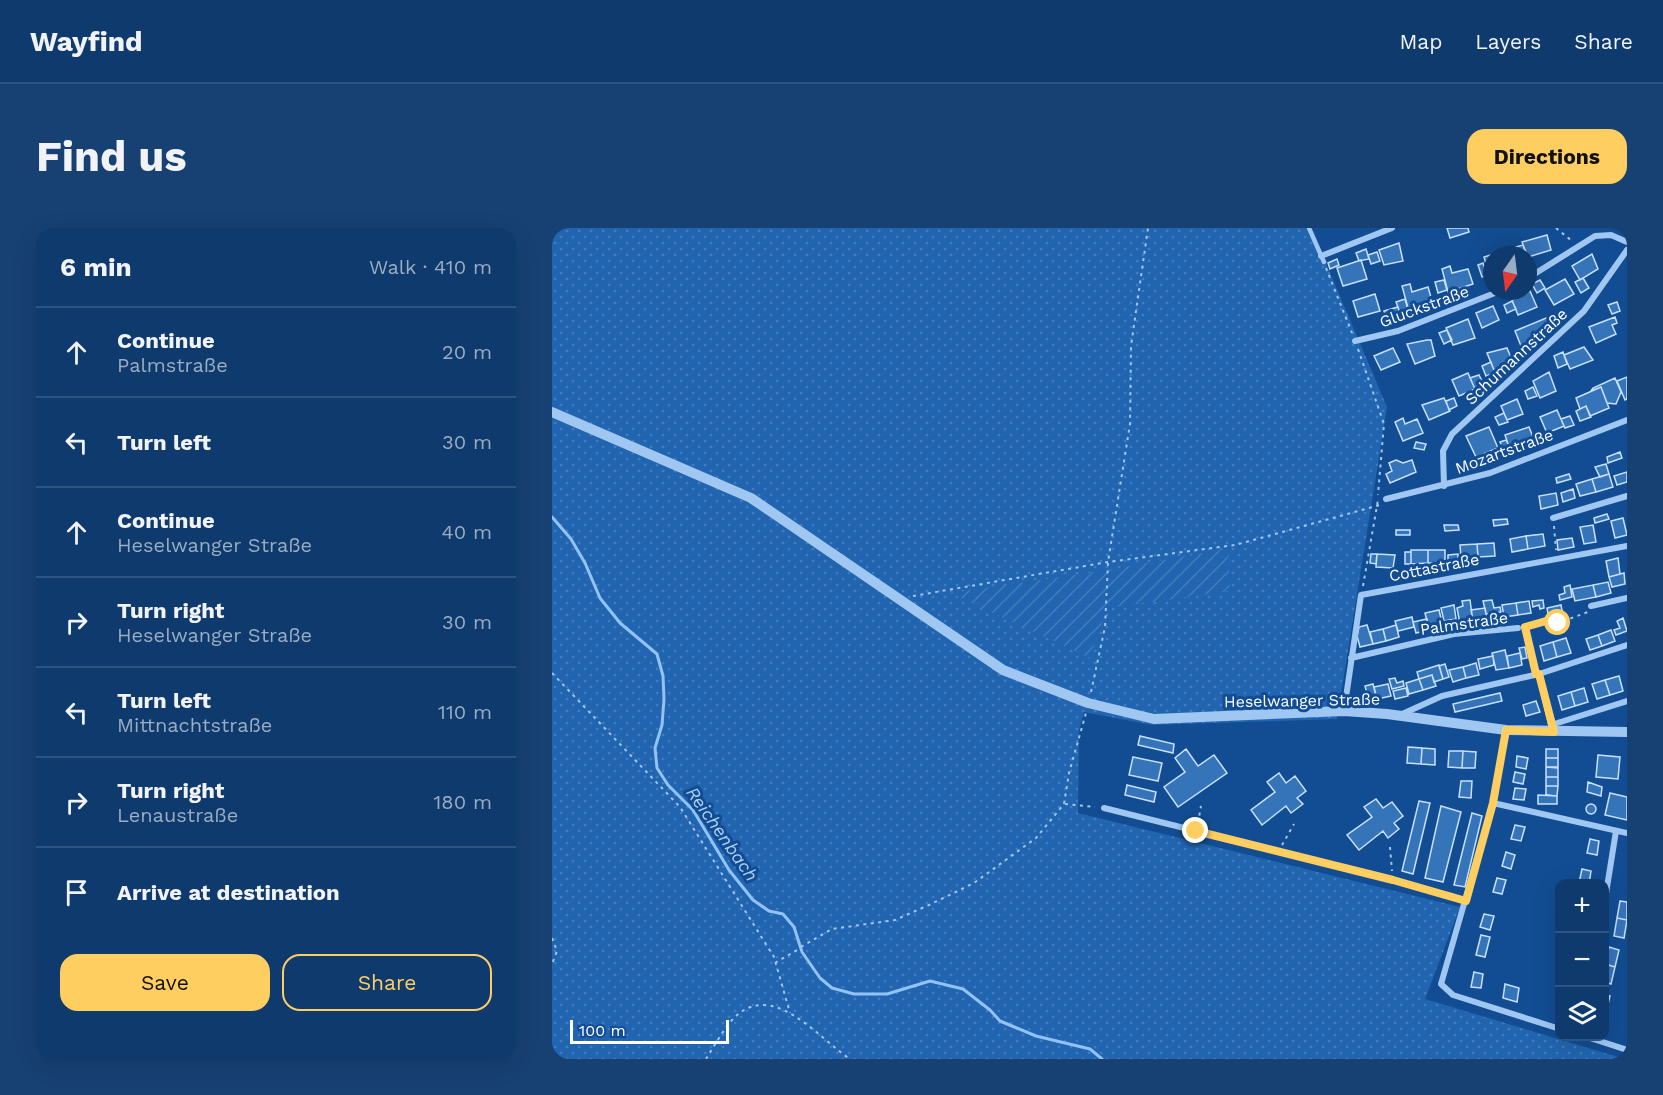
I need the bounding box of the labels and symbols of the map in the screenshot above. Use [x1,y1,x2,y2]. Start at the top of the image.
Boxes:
north arrow [1483,246,1537,300]
street label: Gluckstraße [1377,281,1471,331]
street label: Schumannstraße [1461,304,1571,409]
street label: Mozartstraße [1453,425,1556,478]
street label: Cottastraße [1387,549,1481,586]
street label: Palmstraße [1419,608,1509,639]
route start [1544,609,1570,635]
street label: Heselwanger Straße [1224,690,1380,711]
water label: Reichenbach [682,783,763,885]
route end [1182,817,1208,843]
scale bar [570,1017,729,1044]

